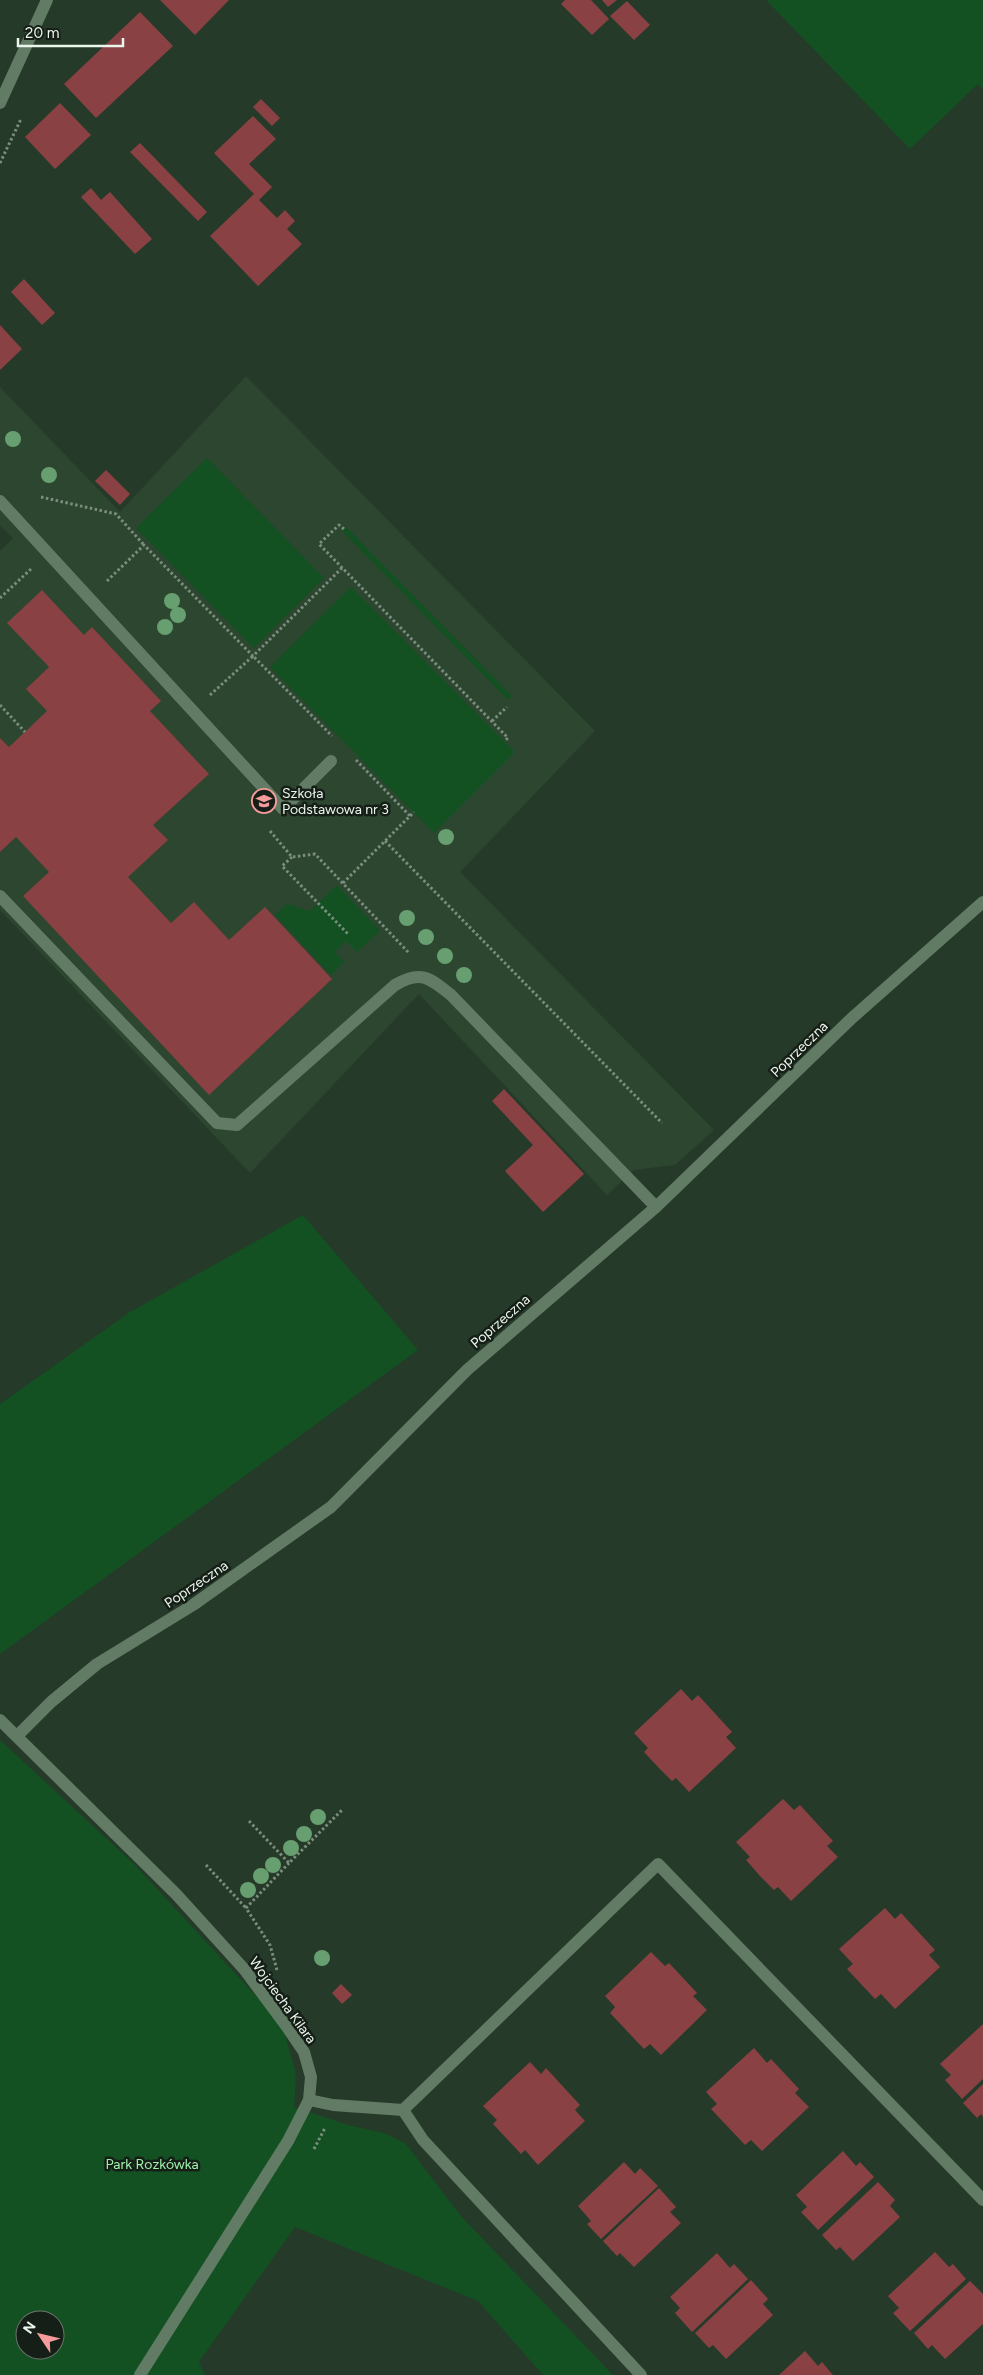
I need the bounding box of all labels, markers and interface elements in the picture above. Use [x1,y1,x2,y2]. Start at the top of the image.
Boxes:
scale bar [18,15,122,47]
text: 20 m [25,24,59,42]
place label: Szkoła Podstawowa nr 3 [282,785,389,818]
school or university icon: Szkoła Podstawowa nr 3 [251,788,277,814]
street label: Poprzeczna [767,1018,832,1081]
street label: Poprzeczna [467,1291,533,1352]
street label: Poprzeczna [161,1557,231,1612]
street label: Wojciecha Kilara [245,1954,320,2047]
park label: Park Rozkówka [105,2156,199,2173]
north arrow [15,2310,65,2360]
text: N [20,2319,40,2337]

